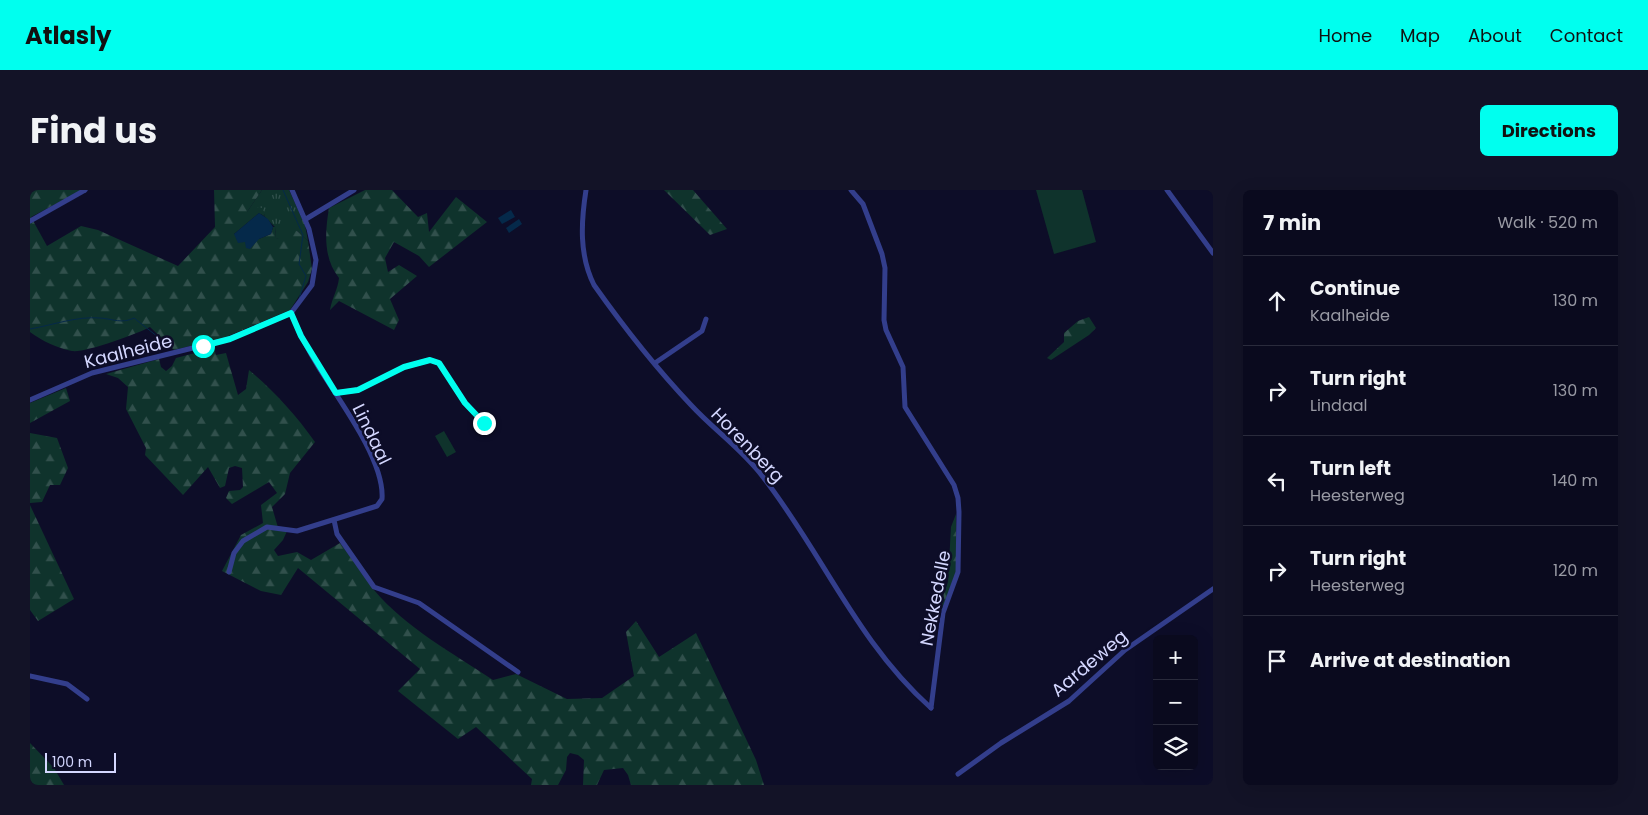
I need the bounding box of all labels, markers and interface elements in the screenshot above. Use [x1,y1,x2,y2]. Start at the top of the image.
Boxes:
text: Atlasly [25,19,111,52]
text: Home [1318,23,1372,48]
text: Map [1400,23,1440,48]
text: About [1468,23,1522,48]
text: Contact [1550,23,1623,48]
button: Directions [1480,105,1618,156]
text: Find us [30,106,157,155]
text: 7 min [1263,208,1321,237]
text: Walk · 520 m [1497,211,1598,234]
text: Continue [1310,275,1400,302]
icon: ahead [1263,287,1291,315]
text: 130 m [1553,289,1598,312]
text: Kaalheide [1310,304,1390,327]
street label: Kaalheide [81,328,175,374]
route start [192,335,215,358]
text: Turn right [1310,365,1406,392]
icon: right [1263,377,1291,405]
text: 130 m [1553,379,1598,402]
text: Lindaal [1310,394,1367,417]
street label: Lindaal [347,399,397,469]
street label: Horenberg [706,402,790,488]
route end [473,412,496,435]
text: Turn left [1310,455,1391,482]
icon: left [1263,467,1291,495]
text: 140 m [1552,469,1598,492]
text: Heesterweg [1310,484,1405,507]
text: Turn right [1310,545,1406,572]
street label: Nekkedelle [913,548,957,648]
icon: right [1263,557,1291,585]
text: 120 m [1553,559,1598,582]
text: Heesterweg [1310,574,1405,597]
street label: Aardeweg [1046,624,1132,702]
map controls [1153,635,1198,770]
button: + [1153,635,1198,680]
icon: arrive [1263,647,1291,675]
text: Arrive at destination [1310,647,1511,674]
button: − [1153,680,1198,725]
button: layers [1153,725,1198,770]
scale bar [45,750,116,773]
text: 100 m [52,752,92,772]

